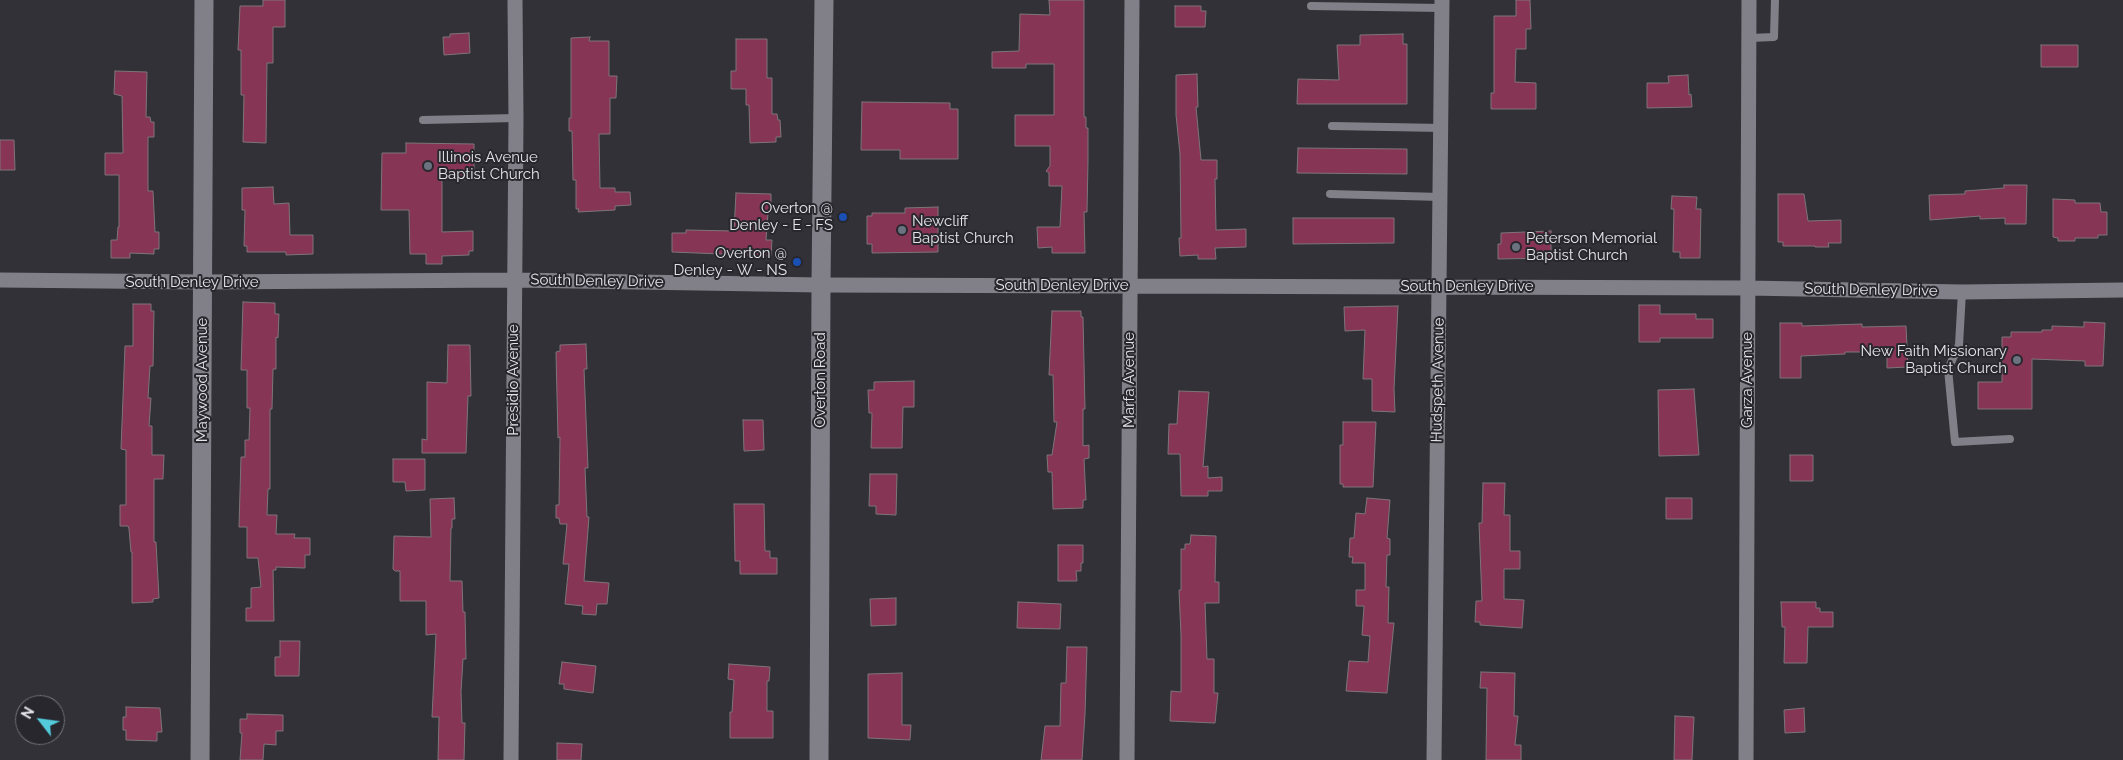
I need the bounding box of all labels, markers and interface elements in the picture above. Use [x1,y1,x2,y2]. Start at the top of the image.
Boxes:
place label: Illinois Avenue Baptist Church [438,148,540,183]
marker: Illinois Avenue Baptist Church [422,160,434,172]
place label: Overton @ Denley - E - FS [729,199,833,234]
marker: Overton @ Denley - E - FS [837,211,849,223]
place label: Newcliff Baptist Church [912,212,1014,247]
marker: Newcliff Baptist Church [896,224,908,236]
place label: Peterson Memorial Baptist Church [1526,229,1657,264]
marker: Peterson Memorial Baptist Church [1510,241,1522,253]
place label: Overton @ Denley - W - NS [674,244,787,279]
marker: Overton @ Denley - W - NS [791,256,803,268]
street label: South Denley Drive [530,271,664,291]
street label: South Denley Drive [125,273,259,291]
street label: South Denley Drive [995,276,1129,294]
street label: South Denley Drive [1400,277,1534,295]
street label: South Denley Drive [1804,280,1938,300]
street label: Hudspeth Avenue [1428,317,1448,443]
street label: Maywood Avenue [193,318,211,442]
street label: Presidio Avenue [504,324,522,436]
street label: Overton Road [811,332,829,428]
street label: Marfa Avenue [1120,332,1138,428]
street label: Garza Avenue [1738,332,1756,428]
place label: New Faith Missionary Baptist Church [1861,342,2007,377]
marker: New Faith Missionary Baptist Church [2011,354,2023,366]
north arrow [15,695,65,745]
text: N [18,704,37,722]

